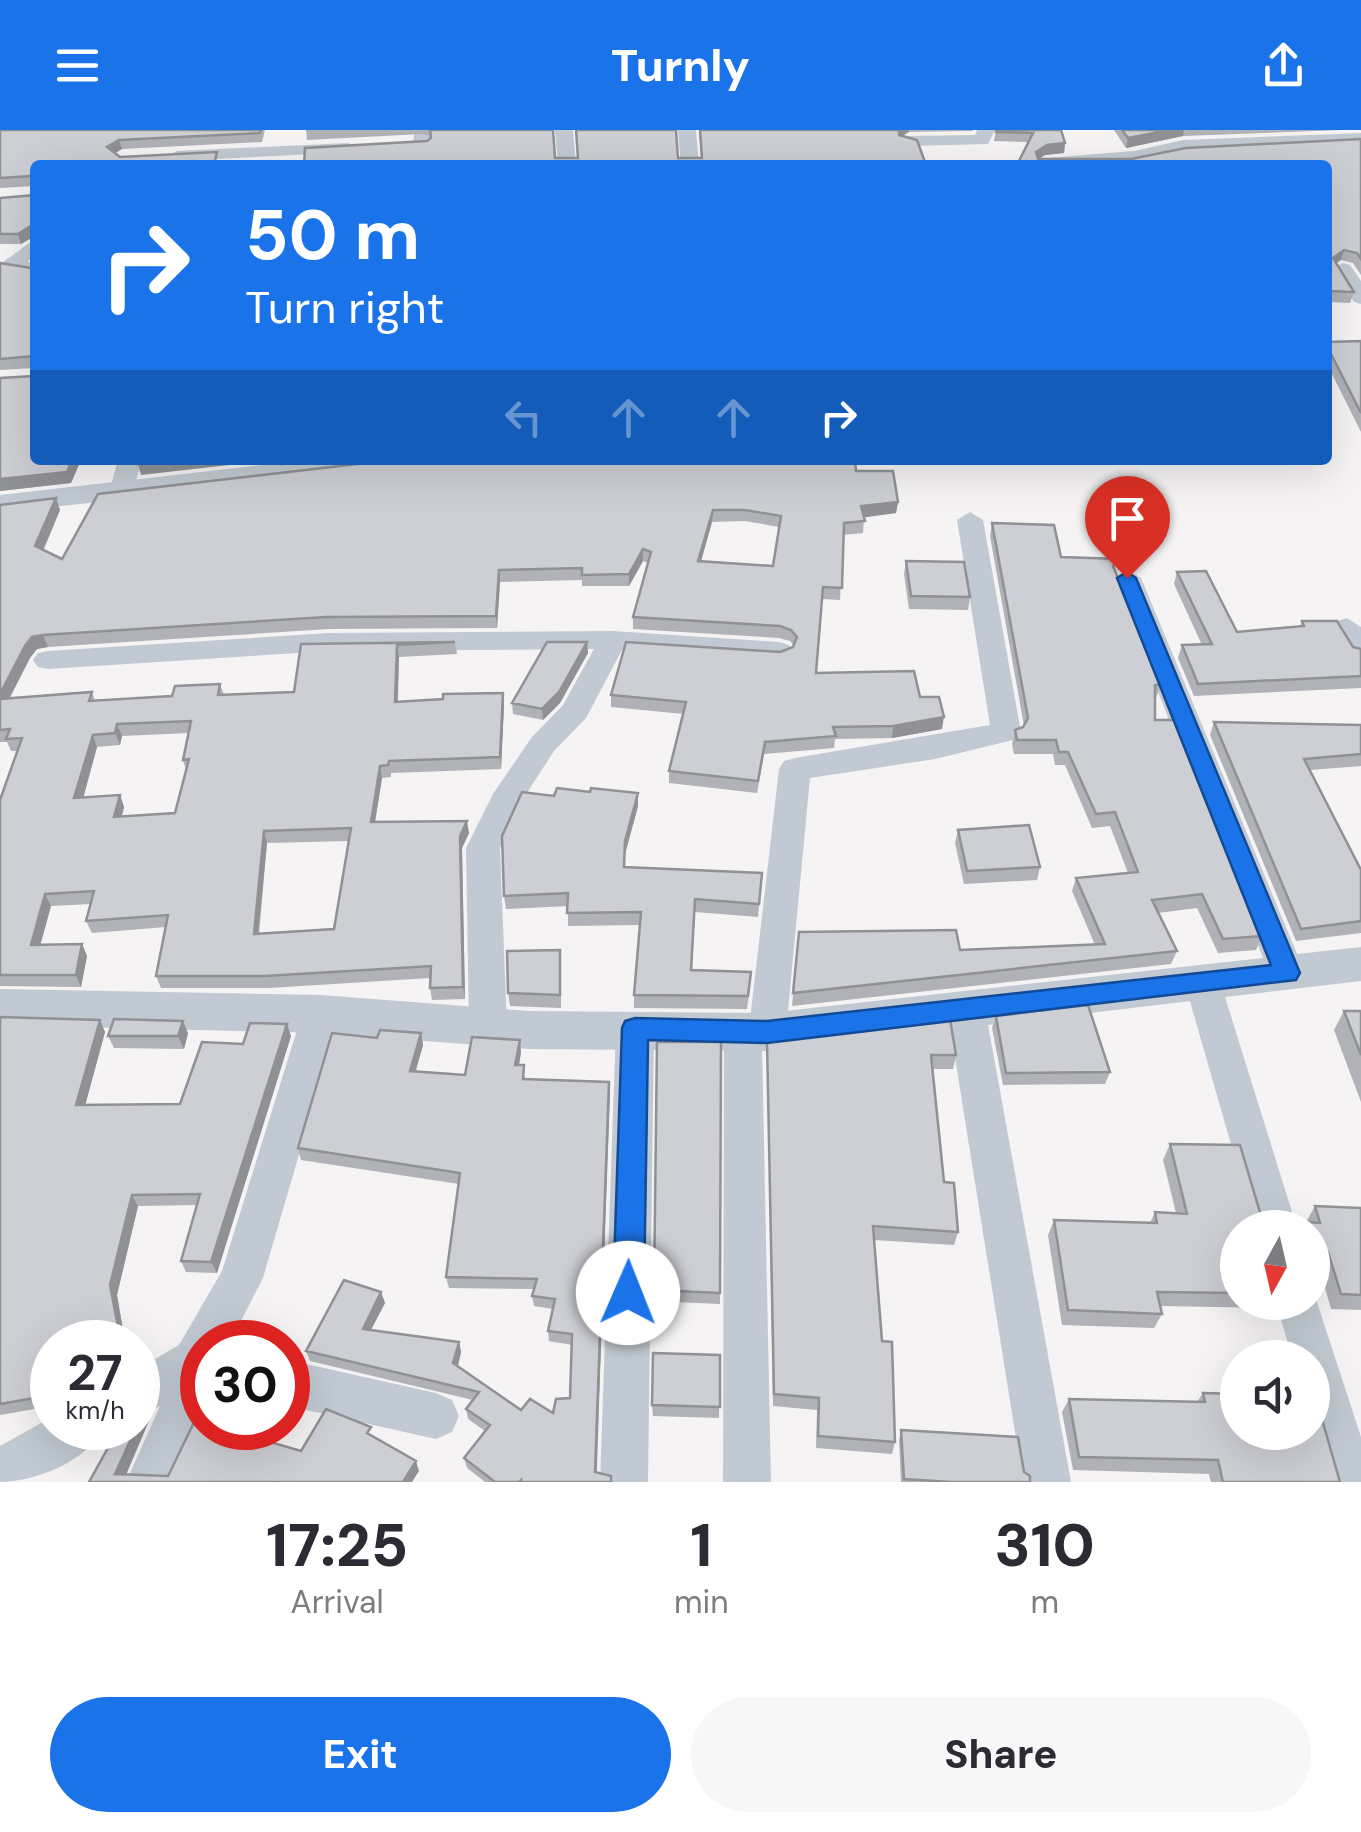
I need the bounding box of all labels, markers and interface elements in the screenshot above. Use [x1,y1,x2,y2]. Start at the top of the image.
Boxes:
text: Turnly [611,36,750,95]
icon: menu [50,38,105,93]
icon: share [1256,38,1311,93]
text: 50 m [245,190,420,281]
icon: right [80,200,210,330]
text: Turn right [245,278,444,337]
icon: left [496,390,551,445]
icon: ahead [601,390,656,445]
icon: ahead [706,390,761,445]
icon: right [811,390,866,445]
pin [1085,476,1170,579]
icon: arrive [1100,491,1155,546]
north arrow [1220,1210,1330,1320]
map controls [1220,1210,1330,1450]
position arrow [576,1241,680,1345]
speed limit sign: 30 [180,1320,310,1450]
text: 27 [67,1340,123,1406]
button: sound [1220,1340,1330,1450]
text: km/h [65,1394,125,1427]
text: 17:25 [266,1506,408,1585]
text: 1 [690,1506,712,1585]
text: 310 [995,1506,1095,1585]
text: Arrival [290,1581,384,1623]
text: min [674,1581,729,1623]
text: m [1031,1581,1059,1623]
button: Exit [50,1697,671,1812]
button: Share [691,1697,1311,1812]

